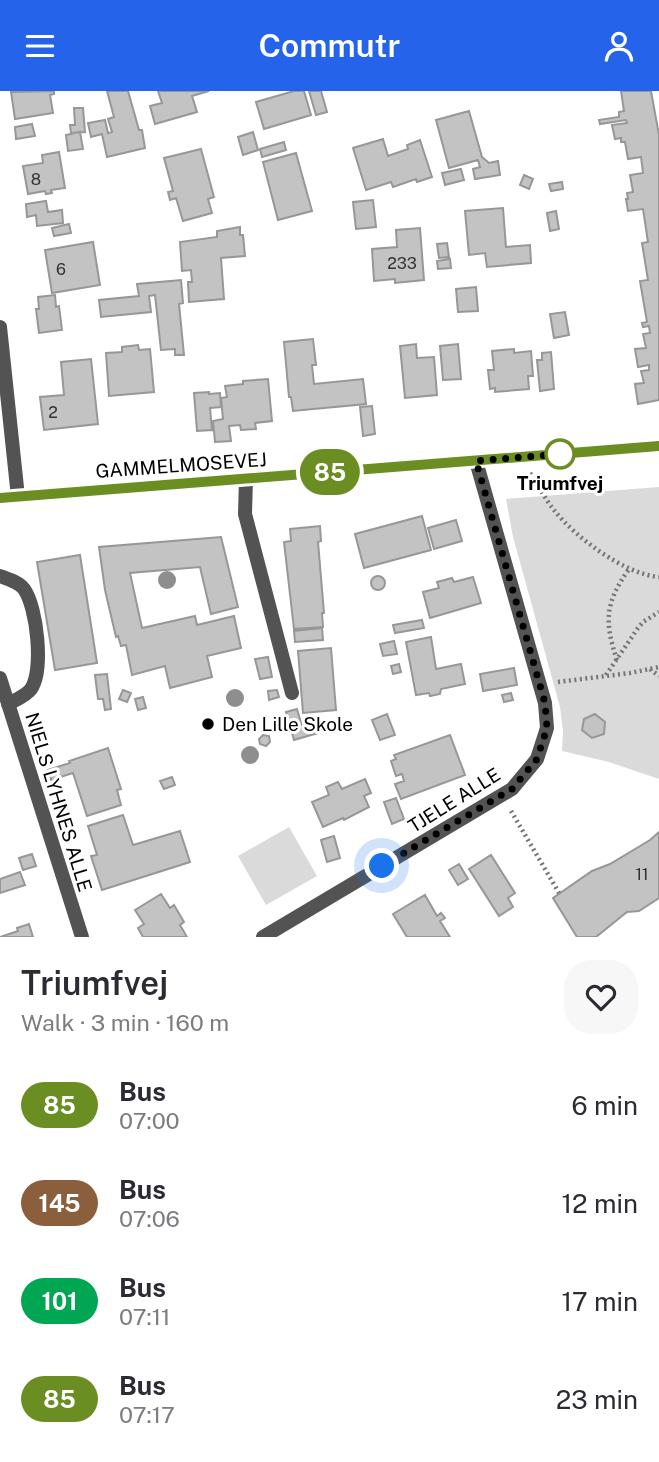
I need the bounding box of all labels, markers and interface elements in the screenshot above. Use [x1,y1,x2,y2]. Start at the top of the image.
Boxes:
icon: menu [21,27,59,65]
text: Commutr [259,27,400,64]
icon: person [600,27,638,65]
house number: 8 [31,170,41,189]
house number: 233 [387,254,417,273]
house number: 6 [56,260,66,279]
house number: 2 [48,403,58,422]
marker: Triumfvej [545,439,575,469]
street label: GAMMELMOSEVEJ [95,448,267,482]
line badge: 85 [298,449,362,495]
text: 85 [314,458,346,486]
place label: Triumfvej [517,472,603,494]
street label: NIELS LYHNES ALLE [21,710,97,894]
place label: Den Lille Skole [222,713,353,735]
marker: Den Lille Skole [200,716,216,732]
street label: TJELE ALLE [404,763,504,837]
your location [364,848,399,883]
house number: 11 [635,865,649,884]
button: heart [564,960,638,1034]
text: Triumfvej [21,964,168,1002]
text: Walk · 3 min · 160 m [21,1009,229,1036]
text: Bus [119,1076,166,1107]
text: 6 min [571,1090,638,1121]
text: 85 [43,1091,76,1119]
text: 07:00 [119,1107,180,1134]
text: Bus [119,1174,166,1205]
text: 12 min [562,1188,638,1219]
text: 145 [39,1189,80,1217]
text: 07:06 [119,1205,180,1232]
text: Bus [119,1272,166,1303]
text: 17 min [561,1286,638,1317]
text: 101 [41,1287,78,1315]
text: 07:11 [119,1303,170,1330]
text: Bus [119,1370,166,1401]
text: 23 min [556,1384,638,1415]
text: 85 [43,1385,76,1413]
text: 07:17 [119,1401,175,1428]

